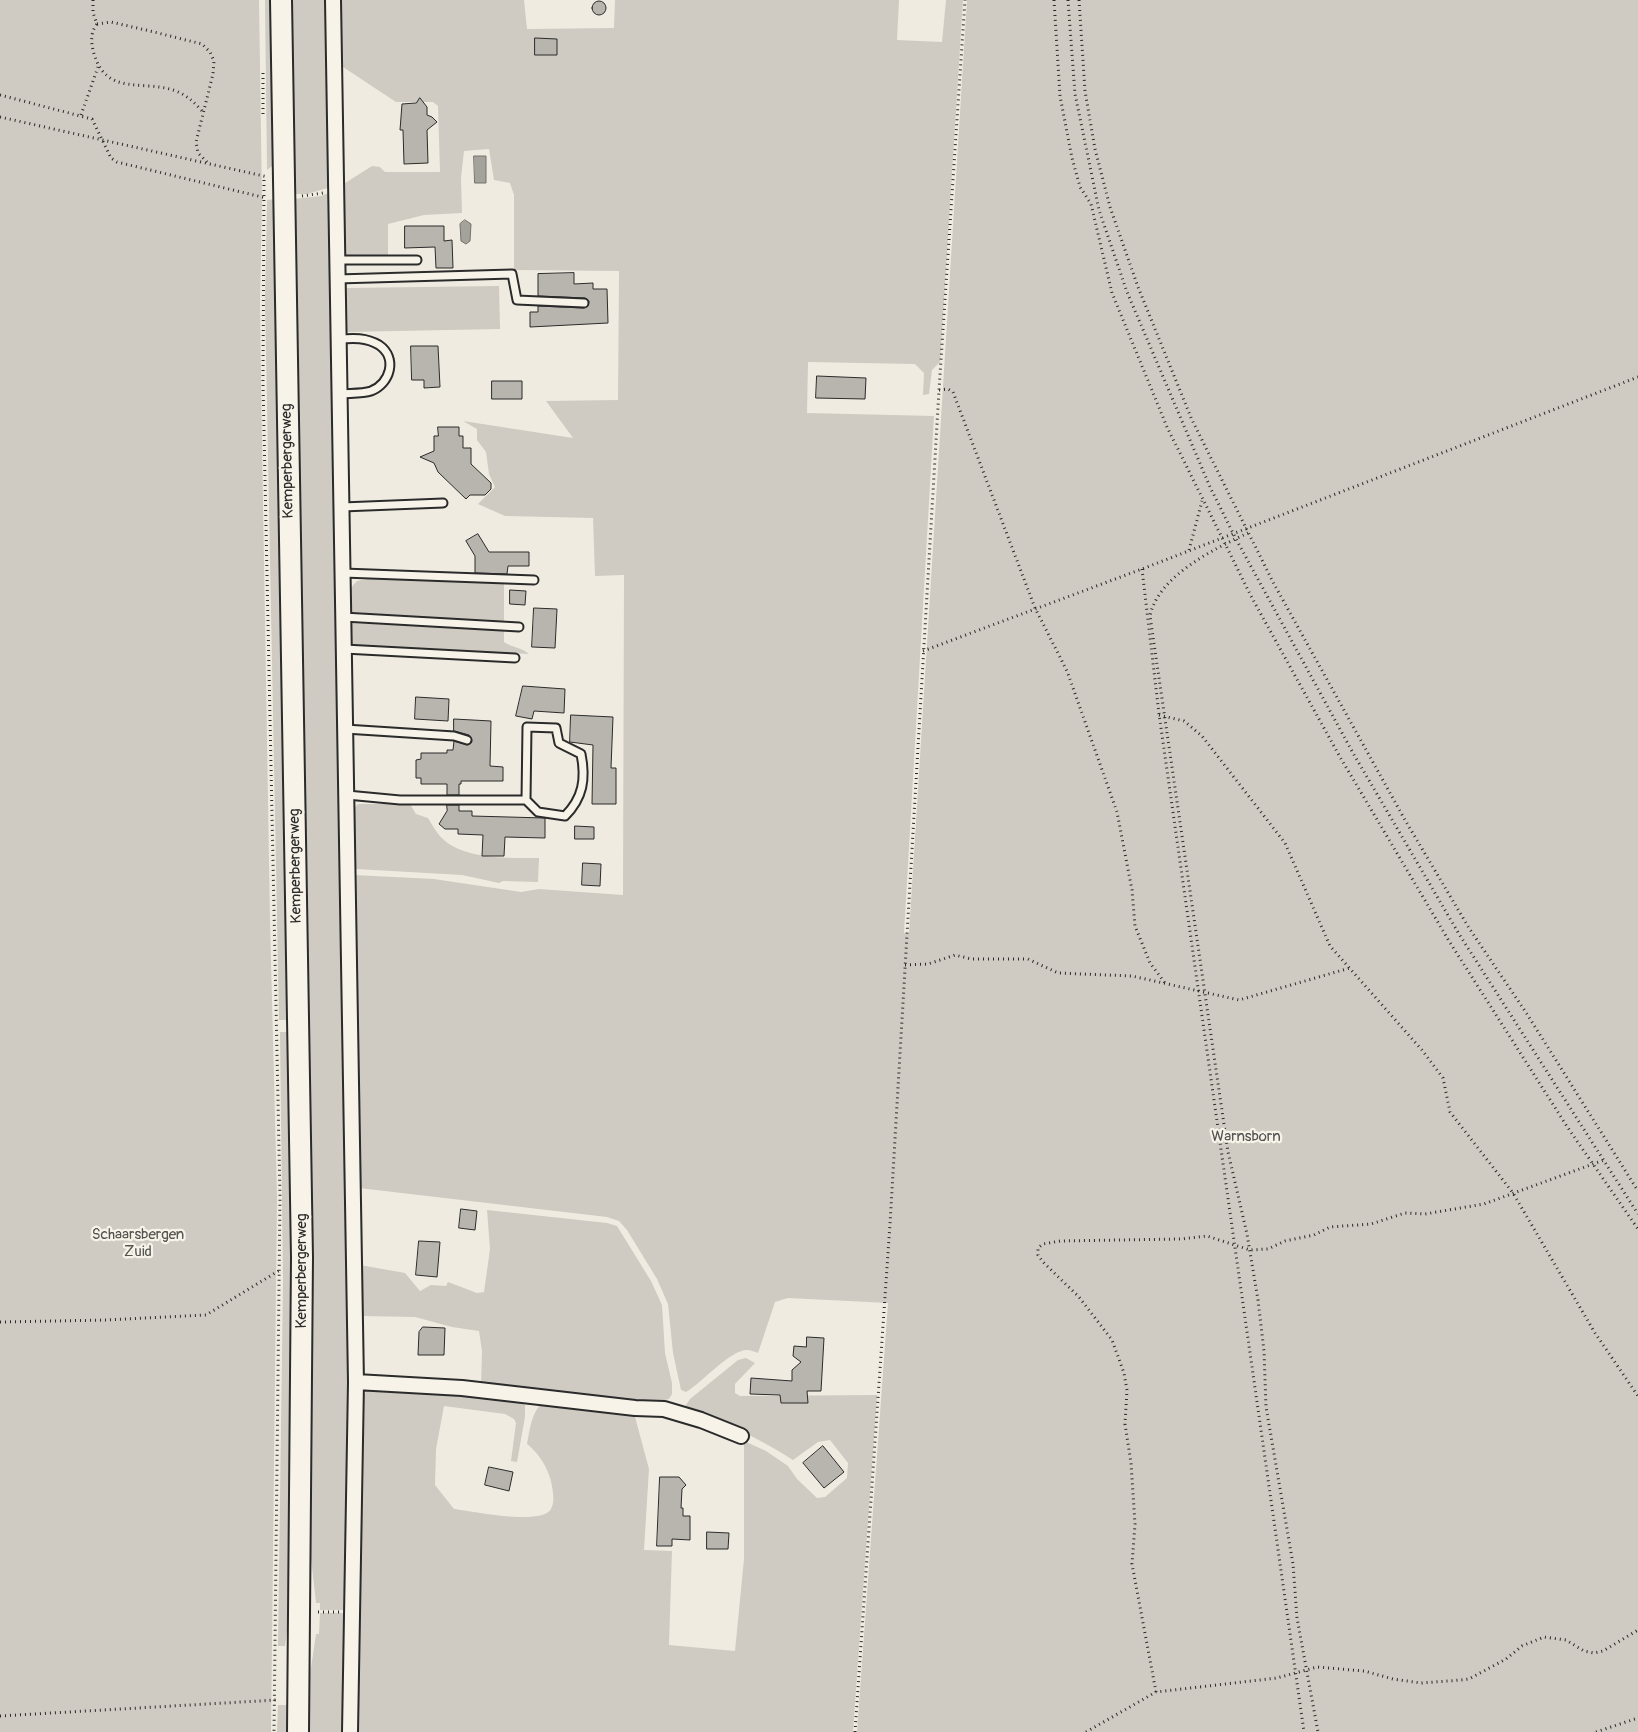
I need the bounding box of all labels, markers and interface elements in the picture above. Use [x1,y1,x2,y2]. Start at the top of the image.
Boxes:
street label: Kemperbergerweg [278,403,298,519]
street label: Kemperbergerweg [286,808,306,924]
park label: Warnsborn [1211,1128,1281,1146]
street label: Kemperbergerweg [293,1214,311,1328]
park label: Schaarsbergen Zuid [92,1226,184,1261]

